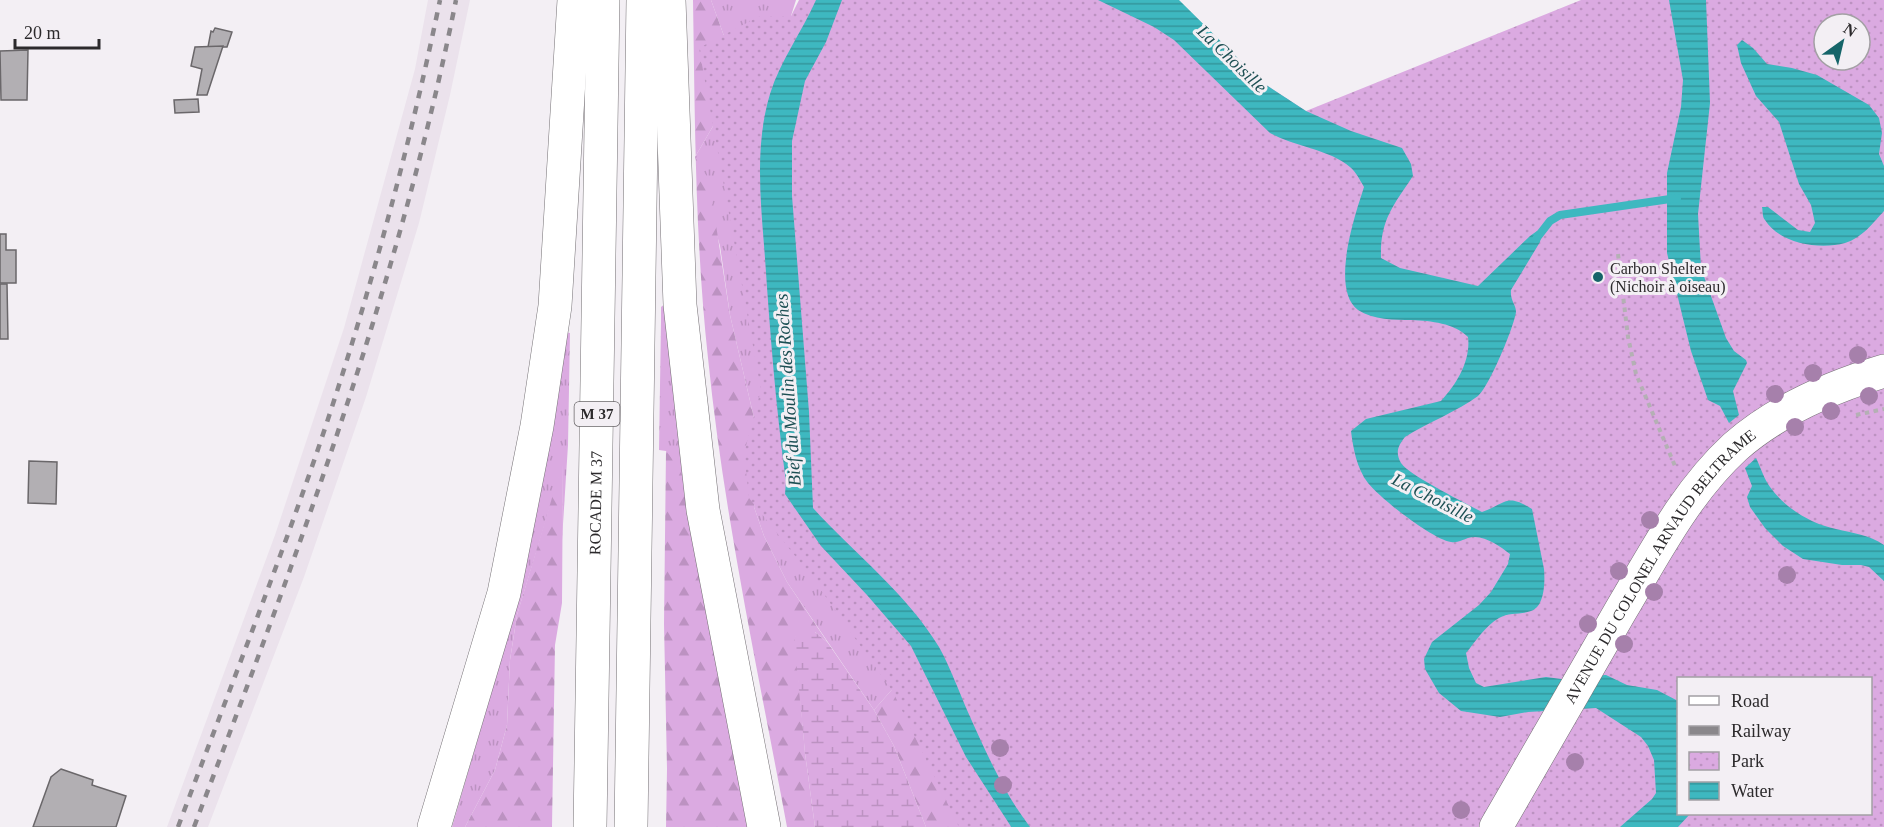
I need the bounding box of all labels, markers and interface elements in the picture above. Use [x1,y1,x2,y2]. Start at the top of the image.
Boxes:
scale bar [15,12,99,50]
north arrow [1812,12,1872,72]
water label: La Choisille [1192,20,1271,97]
text: N [1841,20,1860,41]
text: 20 m [24,23,61,43]
place label: Carbon Shelter (Nichoir à oiseau) [1610,260,1726,296]
marker: Carbon Shelter (Nichoir à oiseau) [1591,270,1605,284]
water label: Bief du Moulin des Roches [771,293,805,487]
road number: M 37 [574,402,620,426]
street label: AVENUE DU COLONEL ARNAUD BELTRAME [1561,425,1759,706]
street label: ROCADE M 37 [586,451,604,555]
water label: La Choisille [1388,469,1477,527]
legend [1677,677,1872,815]
text: Road [1731,691,1769,711]
text: Railway [1731,721,1791,741]
text: Park [1731,751,1764,771]
text: Water [1731,781,1774,801]

